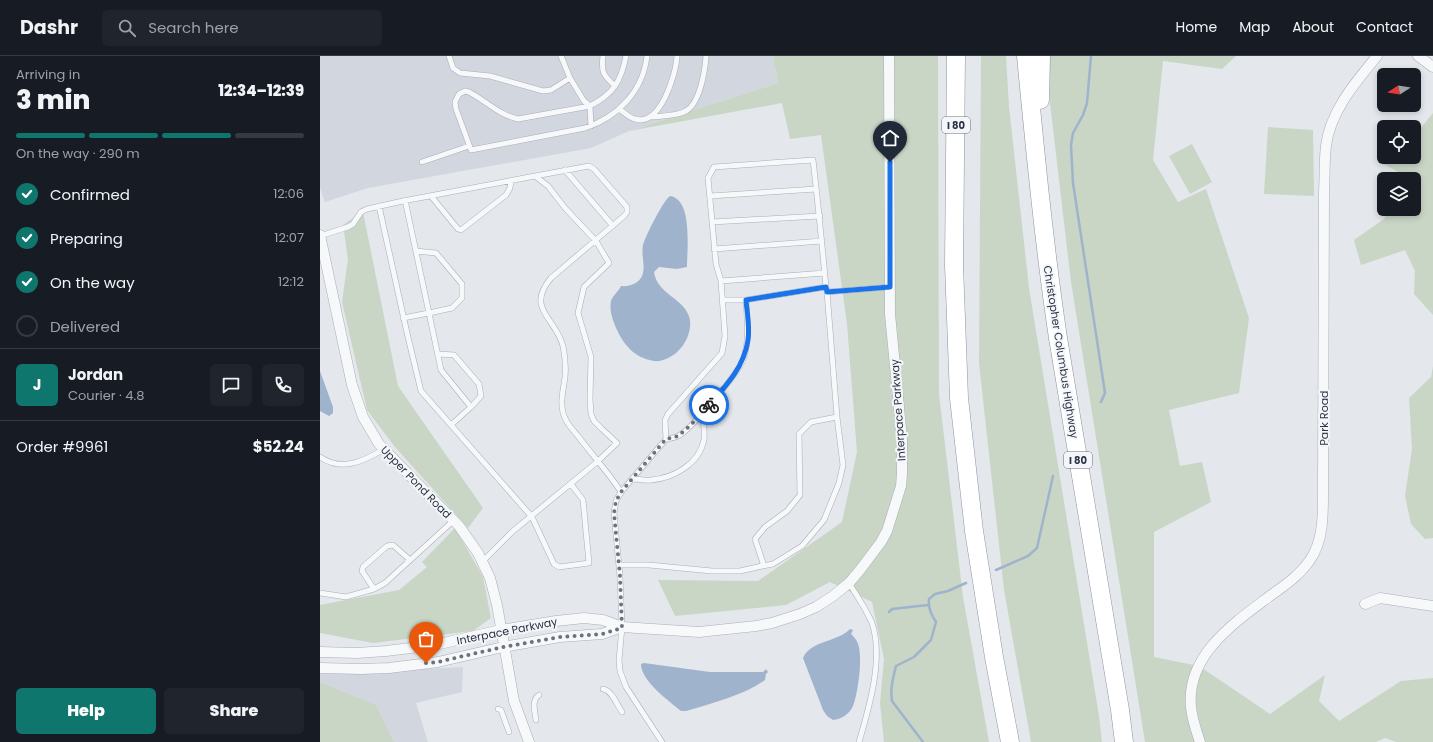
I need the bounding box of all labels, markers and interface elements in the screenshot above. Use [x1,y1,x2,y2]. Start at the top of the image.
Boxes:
search box [102,10,382,46]
text: Dashr [20,14,78,41]
icon: search [116,17,138,39]
text: Search here [148,17,239,38]
text: Home [1175,17,1217,37]
text: Map [1239,17,1270,37]
text: About [1292,17,1334,37]
text: Contact [1356,17,1413,37]
text: Arriving in [16,65,80,84]
north arrow [1377,68,1421,112]
map controls [1377,68,1421,216]
text: 12:34–12:39 [218,80,304,101]
text: 3 min [16,82,90,118]
road number: I 80 [942,117,970,133]
button: locate [1377,120,1421,164]
pin [873,121,907,162]
icon: home [879,127,901,149]
text: On the way · 290 m [16,144,140,163]
button: layers [1377,172,1421,216]
icon: check [16,183,38,205]
text: Confirmed [50,184,130,205]
text: 12:06 [273,184,304,203]
icon: check [16,227,38,249]
text: Preparing [50,228,123,249]
text: 12:07 [274,228,304,247]
street label: Christopher Columbus Highway [1039,264,1083,440]
icon: check [16,271,38,293]
text: On the way [50,272,135,293]
text: 12:12 [278,272,304,291]
text: Delivered [50,316,120,337]
street label: Interpace Parkway [886,358,910,462]
text: Jordan [68,364,123,385]
button: chat [210,364,252,406]
button: phone [262,364,304,406]
text: J [33,374,41,395]
courier [689,385,729,425]
text: Courier · 4.8 [68,386,144,405]
street label: Park Road [1316,390,1332,446]
icon: bike [698,394,720,416]
text: Order #9961 [16,436,108,457]
text: $52.24 [253,436,304,457]
street label: Upper Pond Road [377,442,455,522]
road number: I 80 [1064,452,1092,468]
street label: Interpace Parkway [455,613,559,649]
pin [409,622,443,663]
icon: bag [415,628,437,650]
button: Help [16,688,156,734]
button: Share [164,688,304,734]

